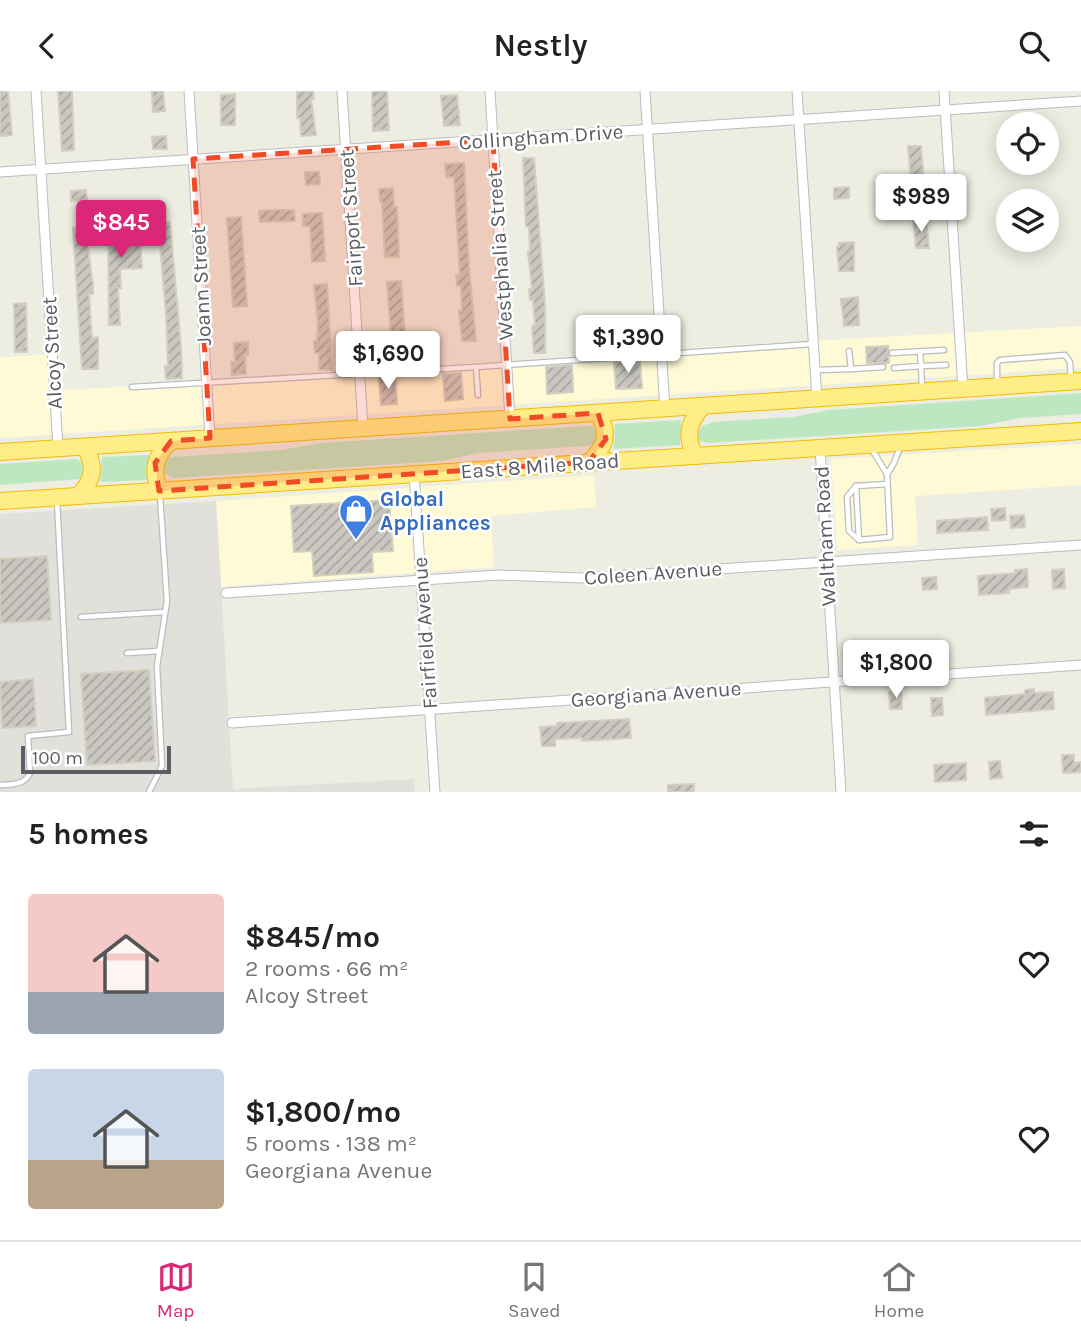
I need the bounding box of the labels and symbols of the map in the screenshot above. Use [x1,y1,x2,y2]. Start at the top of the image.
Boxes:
street label: Collingham Drive [458,119,624,155]
street label: Fairport Street [334,148,368,288]
street label: Westphalia Street [482,169,518,341]
pin: $989 [880,174,962,234]
pin: $845 [80,201,162,260]
street label: Joann Street [186,226,216,346]
street label: Alcoy Street [37,296,67,410]
pin: $1,390 [571,315,685,375]
pin: $1,690 [331,331,445,391]
street label: East 8 Mile Road [460,448,620,484]
street label: Waltham Road [809,465,841,607]
place label: Global Appliances [380,487,491,535]
shop icon: Global Appliances [337,492,375,541]
street label: Fairfield Avenue [408,556,442,710]
street label: Coleen Avenue [583,556,723,590]
pin: $1,800 [839,641,953,700]
street label: Georgiana Avenue [570,676,742,712]
scale bar [21,743,172,775]

